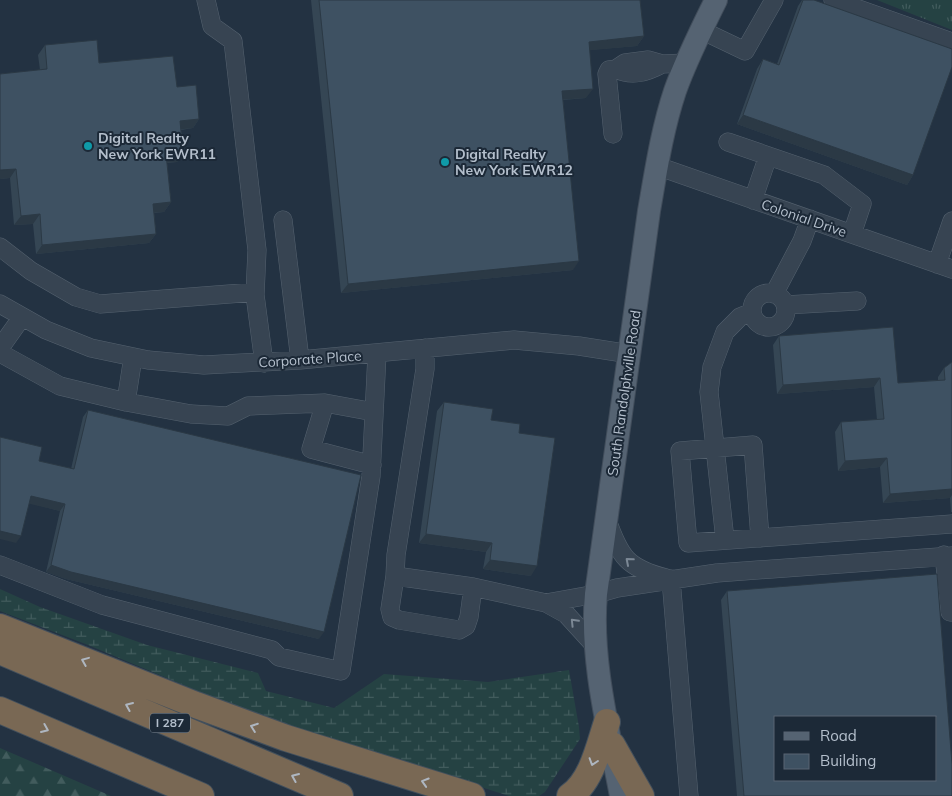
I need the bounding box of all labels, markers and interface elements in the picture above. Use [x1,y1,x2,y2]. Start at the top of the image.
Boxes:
place label: Digital Realty New York EWR11 [98,129,216,163]
marker: Digital Realty New York EWR11 [82,140,94,152]
place label: Digital Realty New York EWR12 [455,145,573,179]
marker: Digital Realty New York EWR12 [439,156,451,168]
street label: Colonial Drive [759,195,849,241]
street label: South Randolphville Road [603,309,645,477]
street label: Corporate Place [258,346,362,372]
one-way arrow [625,557,634,566]
one-way arrow [571,619,580,628]
one-way arrow [81,657,90,667]
one-way arrow [125,702,134,712]
road number: I 287 [150,714,190,732]
legend [774,716,937,781]
one-way arrow [40,723,49,734]
one-way arrow [250,723,259,733]
text: Road [820,726,857,745]
text: Building [820,751,876,770]
one-way arrow [589,757,599,765]
one-way arrow [291,772,300,783]
one-way arrow [422,777,430,787]

